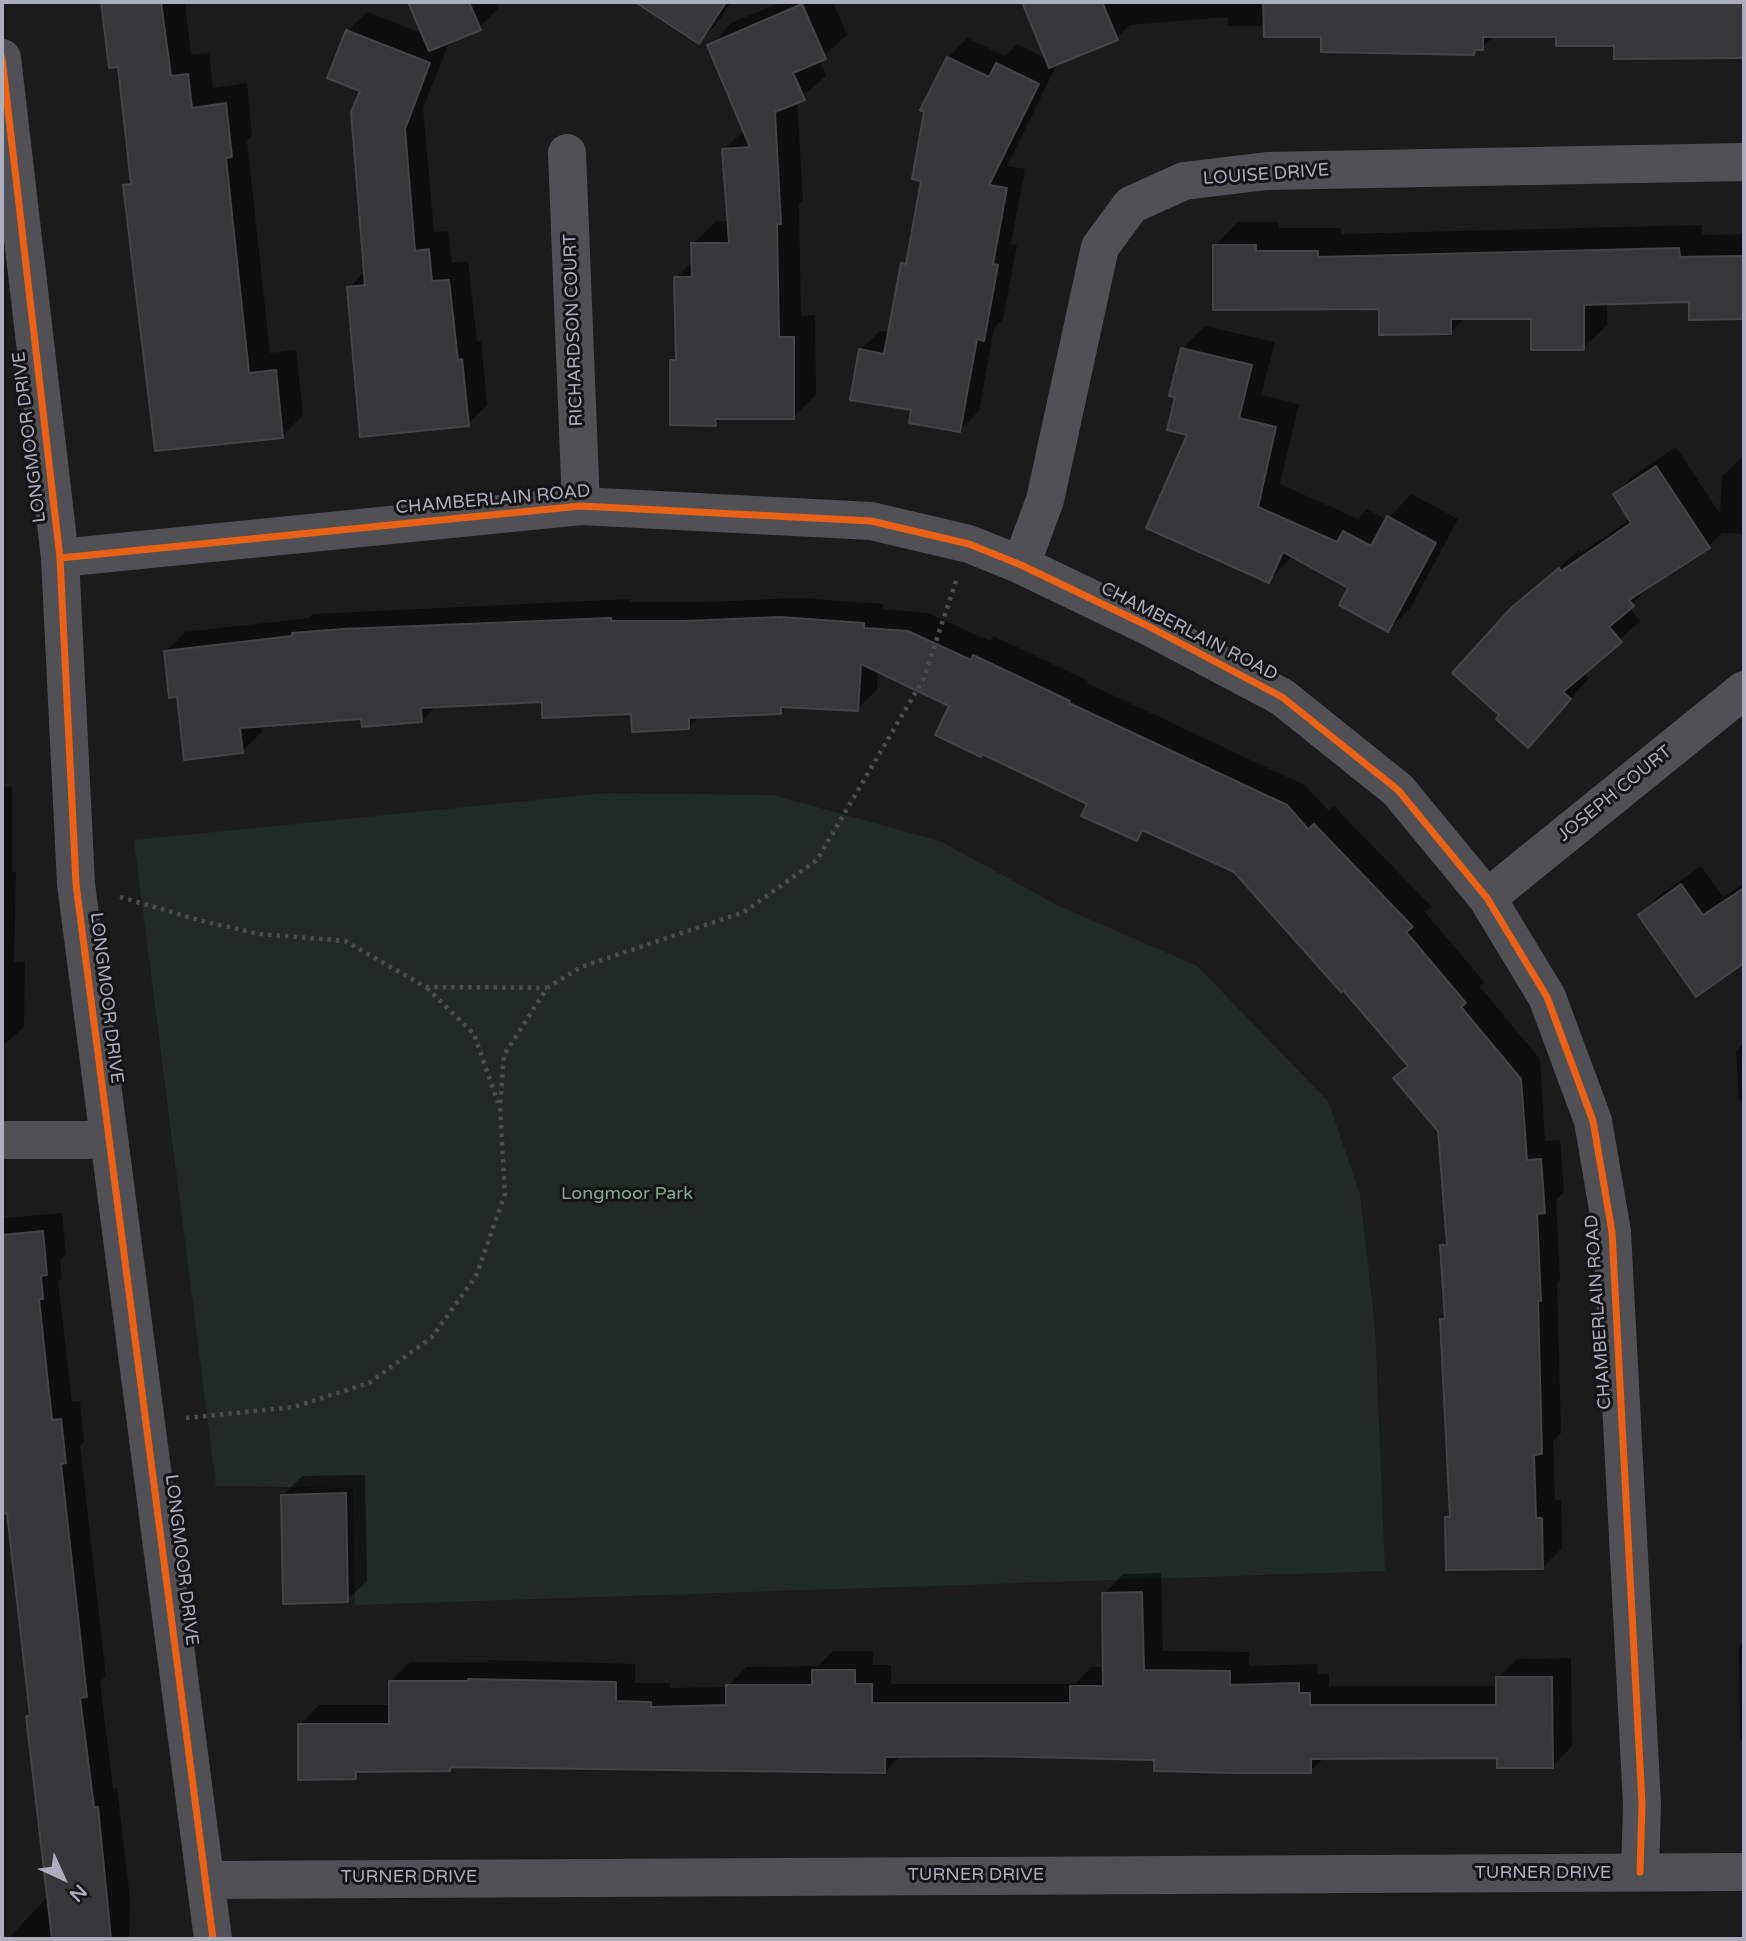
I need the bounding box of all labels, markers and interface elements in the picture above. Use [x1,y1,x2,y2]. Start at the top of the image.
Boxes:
street label: LOUISE DRIVE [1202,160,1330,190]
street label: RICHARDSON COURT [560,233,588,427]
street label: LONGMOOR DRIVE [9,350,51,524]
street label: CHAMBERLAIN ROAD [395,481,591,519]
street label: CHAMBERLAIN ROAD [1097,578,1281,686]
street label: JOSEPH COURT [1554,742,1676,846]
street label: LONGMOOR DRIVE [85,911,127,1085]
park label: Longmoor Park [561,1183,693,1205]
street label: CHAMBERLAIN ROAD [1581,1214,1617,1410]
street label: LONGMOOR DRIVE [160,1473,202,1647]
north arrow [28,1843,98,1913]
street label: TURNER DRIVE [1475,1862,1611,1884]
street label: TURNER DRIVE [908,1864,1044,1886]
street label: TURNER DRIVE [341,1866,477,1888]
text: N [65,1880,91,1906]

